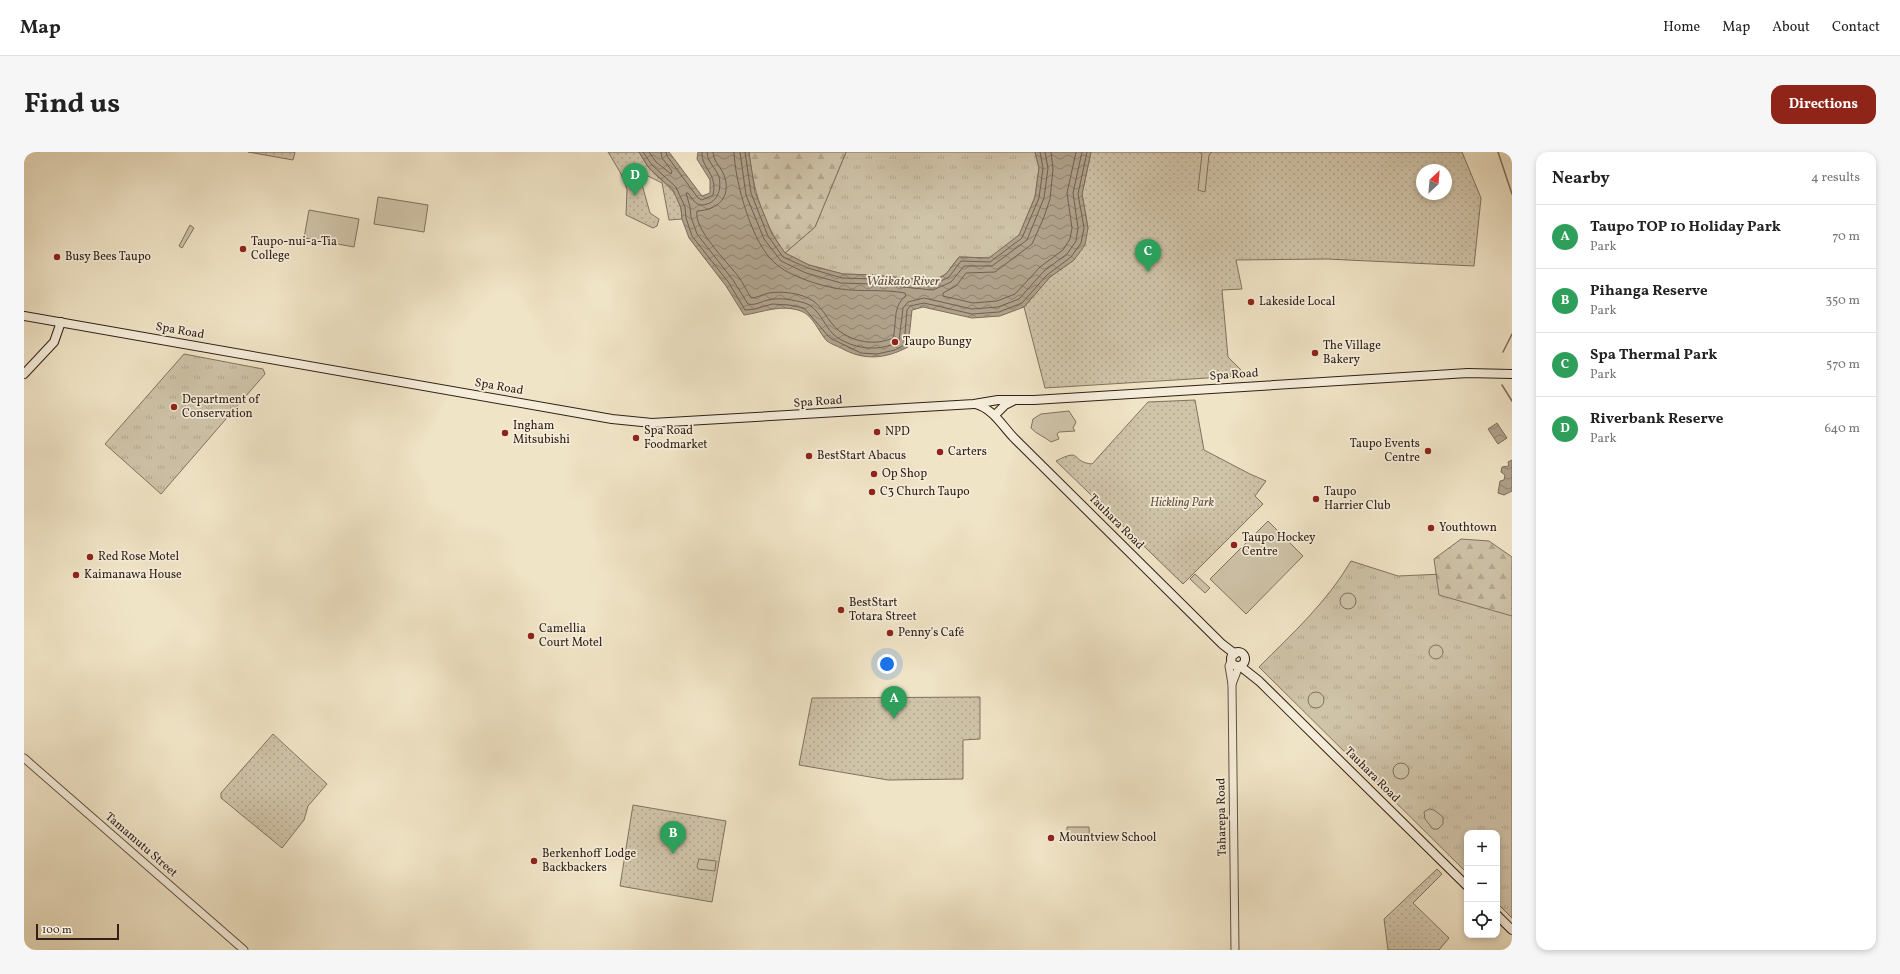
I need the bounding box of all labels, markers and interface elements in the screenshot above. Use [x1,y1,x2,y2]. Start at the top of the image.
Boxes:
text: Map [20,15,61,41]
text: Home [1663,18,1700,37]
text: Map [1722,18,1750,37]
text: About [1772,18,1810,37]
text: Contact [1832,18,1880,37]
text: Find us [24,85,120,124]
button: Directions [1771,85,1876,124]
pin: D [622,163,648,196]
north arrow [1416,164,1452,200]
text: Nearby [1552,167,1610,190]
text: 4 results [1811,169,1860,187]
text: Taupo TOP 10 Holiday Park [1590,217,1781,238]
text: A [1560,228,1570,246]
text: 70 m [1832,228,1860,246]
place label: Taupo-nui-a-Tia College [251,234,337,264]
text: Park [1590,238,1617,256]
pin: C [1135,239,1161,272]
marker: Taupo-nui-a-Tia College [238,244,248,254]
place label: Busy Bees Taupo [65,249,151,265]
marker: Busy Bees Taupo [52,252,62,262]
water label: Waikato River [866,273,940,291]
text: Pihanga Reserve [1590,281,1708,302]
text: B [1561,292,1569,310]
text: 350 m [1825,292,1860,310]
place label: Lakeside Local [1259,294,1336,310]
marker: Lakeside Local [1246,297,1256,307]
text: Park [1590,302,1617,320]
street label: Spa Road [154,319,206,343]
place label: Taupo Bungy [903,334,972,350]
marker: Taupo Bungy [890,337,900,347]
place label: The Village Bakery [1323,338,1381,368]
text: Spa Thermal Park [1590,345,1717,366]
marker: The Village Bakery [1310,348,1320,358]
text: C [1561,356,1569,374]
text: 570 m [1826,356,1860,374]
street label: Spa Road [1209,365,1259,385]
text: Park [1590,366,1617,384]
street label: Spa Road [473,375,525,399]
place label: Department of Conservation [182,392,261,422]
street label: Spa Road [793,392,843,412]
marker: Department of Conservation [169,402,179,412]
text: Riverbank Reserve [1590,409,1723,430]
place label: Ingham Mitsubishi [513,418,570,448]
text: D [1560,420,1570,438]
text: 640 m [1824,420,1860,438]
place label: Spa Road Foodmarket [644,423,708,453]
place label: NPD [885,424,910,440]
marker: NPD [872,427,882,437]
marker: Ingham Mitsubishi [500,428,510,438]
text: Park [1590,430,1617,448]
marker: Spa Road Foodmarket [631,433,641,443]
place label: Taupo Events Centre [1350,436,1420,466]
place label: Carters [948,444,987,460]
marker: Taupo Events Centre [1423,446,1433,456]
marker: Carters [935,447,945,457]
place label: BestStart Abacus [817,448,906,464]
marker: BestStart Abacus [804,451,814,461]
place label: Op Shop [882,466,927,482]
marker: Op Shop [869,469,879,479]
place label: C3 Church Taupo [880,484,970,500]
place label: Taupo Harrier Club [1324,484,1391,514]
marker: C3 Church Taupo [867,487,877,497]
street label: Tauhara Road [1085,491,1148,554]
marker: Taupo Harrier Club [1311,494,1321,504]
park label: Hickling Park [1150,495,1214,511]
place label: Youthtown [1439,520,1497,536]
marker: Youthtown [1426,523,1436,533]
place label: Taupo Hockey Centre [1242,530,1316,560]
marker: Taupo Hockey Centre [1229,540,1239,550]
place label: Red Rose Motel [98,549,179,565]
marker: Red Rose Motel [85,552,95,562]
place label: Kaimanawa House [84,567,182,583]
marker: Kaimanawa House [71,570,81,580]
place label: BestStart Totara Street [849,595,917,625]
marker: BestStart Totara Street [836,605,846,615]
place label: Camellia Court Motel [539,621,603,651]
place label: Penny's Café [898,625,965,641]
marker: Penny's Café [885,628,895,638]
marker: Camellia Court Motel [526,631,536,641]
your location [877,654,897,674]
pin: A [881,686,907,719]
street label: Tauhara Road [1341,744,1404,807]
street label: Taharepa Road [1213,777,1231,856]
street label: Tamamutu Street [101,809,181,881]
pin: B [660,821,686,854]
place label: Mountview School [1059,830,1157,846]
map controls [1464,830,1500,938]
button: + [1464,830,1500,866]
marker: Mountview School [1046,833,1056,843]
place label: Berkenhoff Lodge Backbackers [542,846,637,876]
marker: Berkenhoff Lodge Backbackers [529,856,539,866]
button: − [1464,866,1500,902]
button: locate [1464,902,1500,938]
scale bar [36,922,119,941]
text: 100 m [42,923,72,938]

